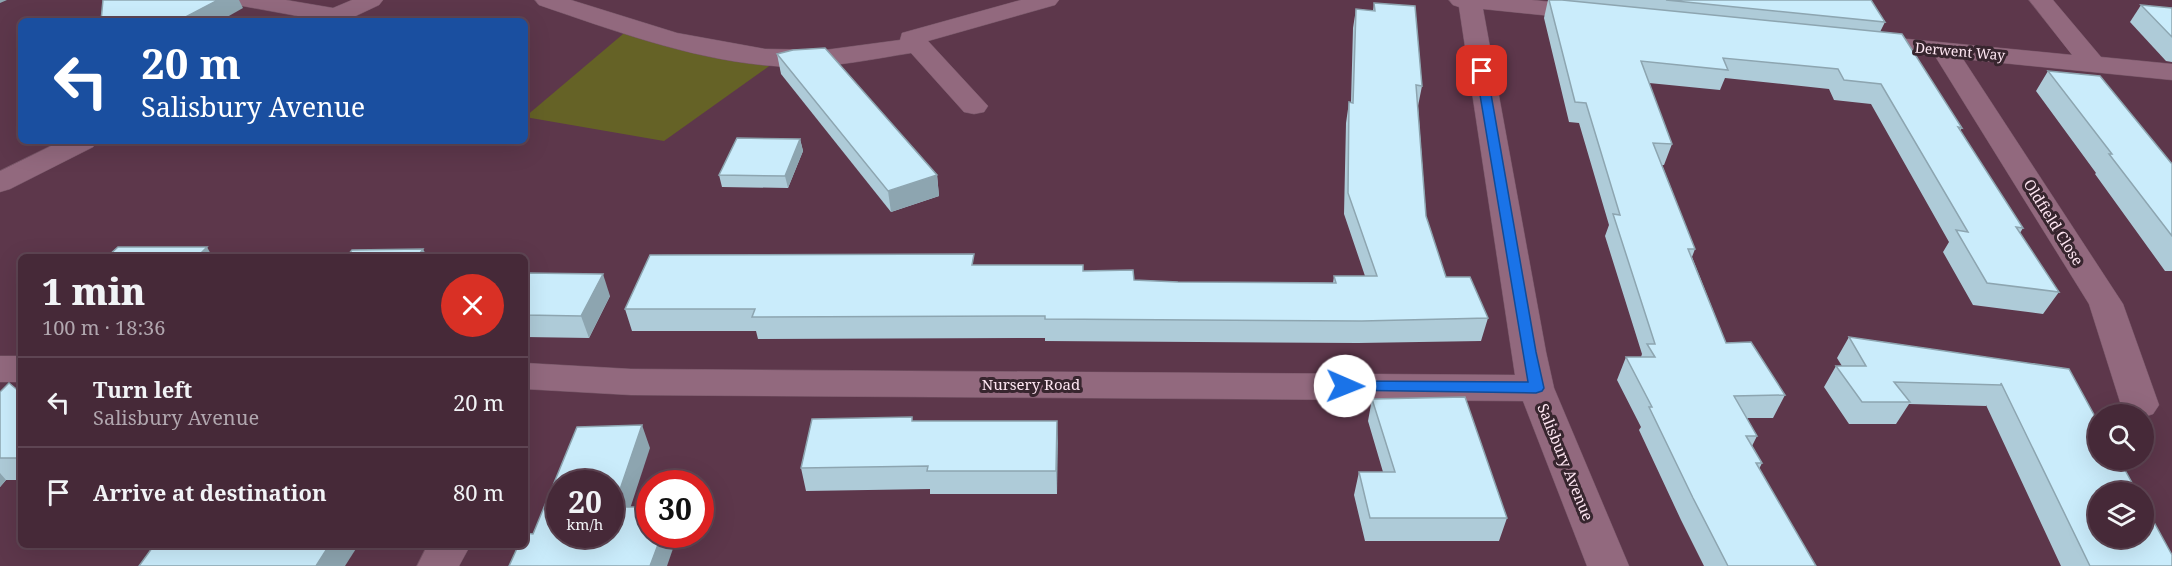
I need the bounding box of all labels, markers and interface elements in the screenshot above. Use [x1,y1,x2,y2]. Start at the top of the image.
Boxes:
text: 20 m [141,34,241,91]
street label: Derwent Way [1914,38,2006,64]
icon: left [42,42,120,120]
pin [1456,45,1507,96]
icon: arrive [1465,54,1498,87]
text: Salisbury Avenue [141,88,365,125]
street label: Oldfield Close [2020,175,2088,269]
text: 1 min [42,267,145,316]
button: close [441,274,504,337]
text: 100 m · 18:36 [42,314,165,341]
position arrow [1313,354,1377,418]
text: Turn left [93,374,192,404]
street label: Nursery Road [982,374,1080,394]
icon: left [42,386,75,419]
text: 20 m [453,387,504,417]
street label: Salisbury Avenue [1533,400,1599,524]
text: Salisbury Avenue [93,404,259,431]
map controls [2088,404,2154,548]
button: search [2088,404,2154,470]
speed limit sign: 30 [636,470,714,548]
icon: arrive [42,476,75,509]
text: Arrive at destination [93,477,327,507]
text: 80 m [453,477,504,507]
text: 20 [568,481,602,522]
button: layers [2088,482,2154,548]
text: km/h [567,514,603,534]

